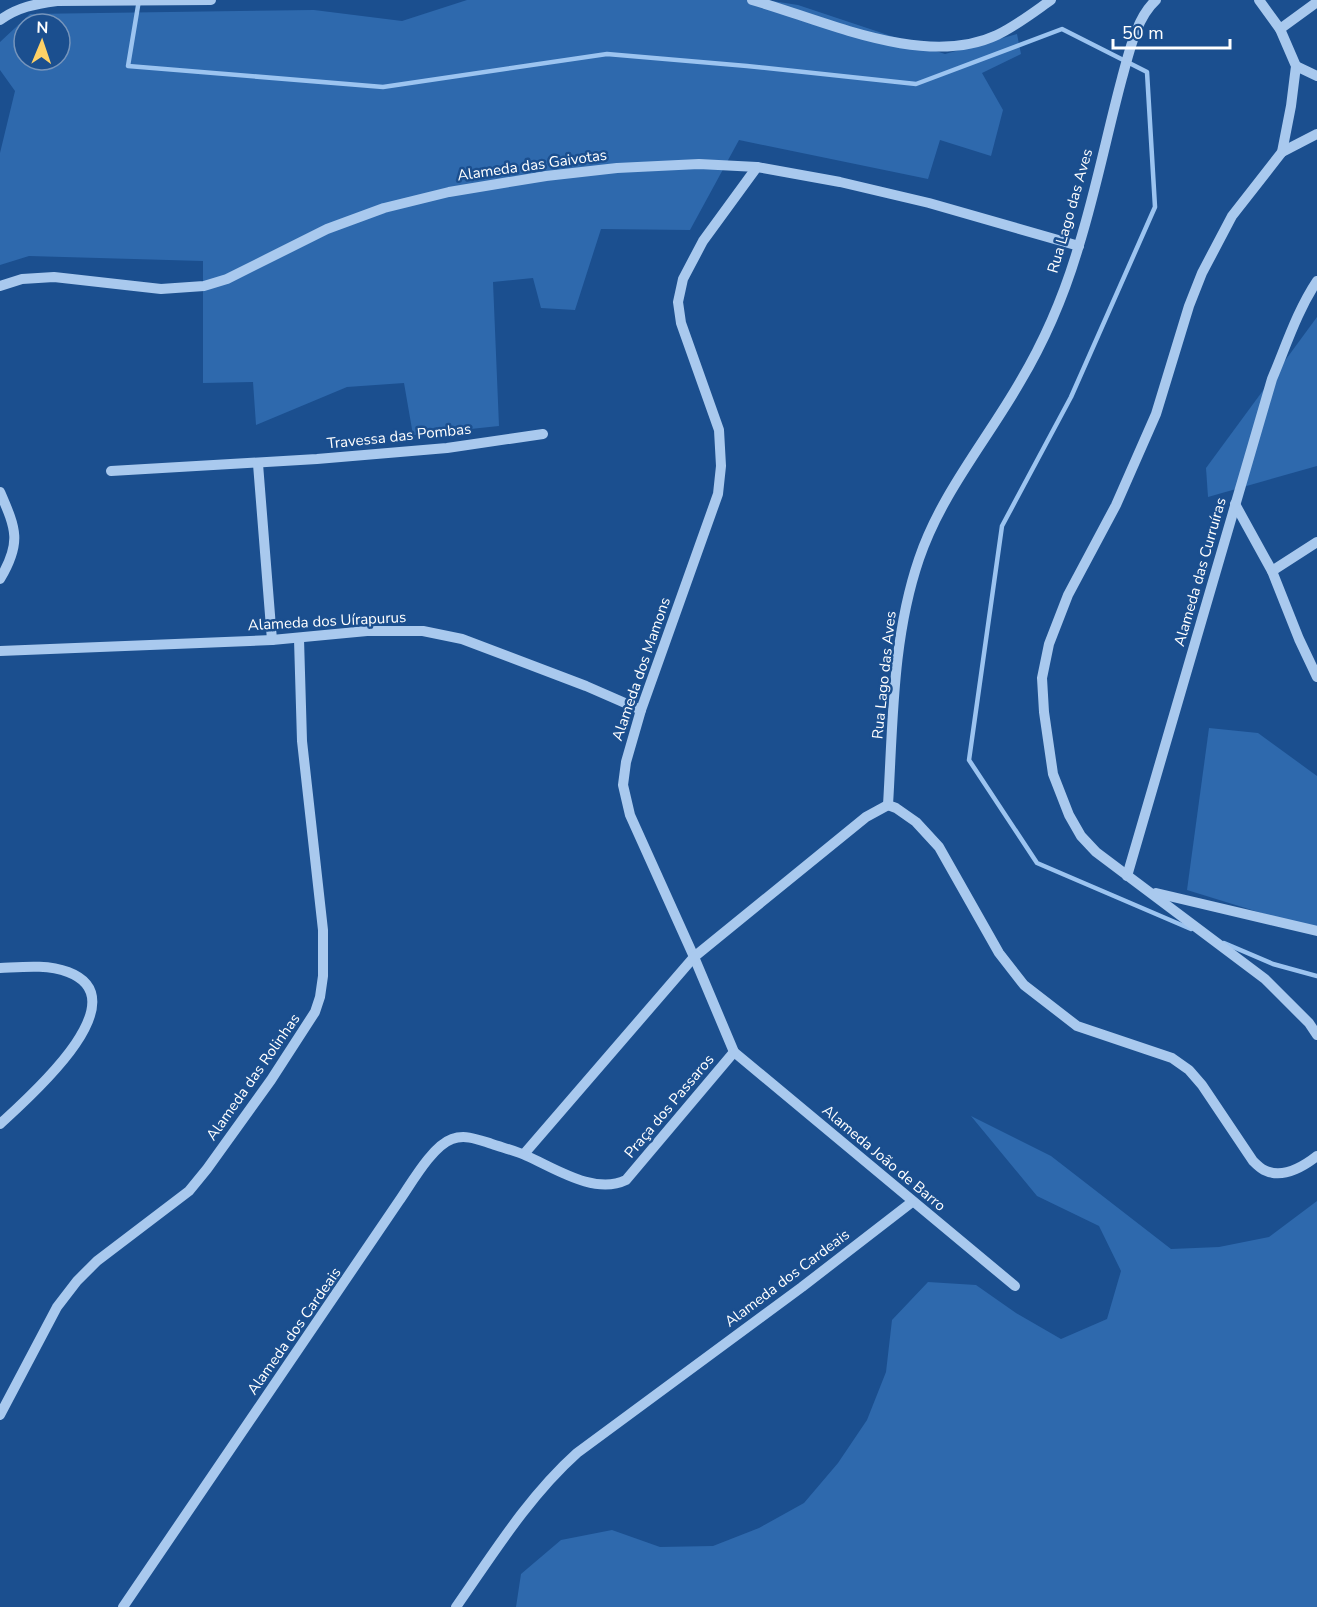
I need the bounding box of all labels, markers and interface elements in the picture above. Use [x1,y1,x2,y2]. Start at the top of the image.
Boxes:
north arrow [12,12,72,72]
scale bar [1113,12,1230,50]
text: N [36,17,49,39]
text: 50 m [1122,21,1164,45]
street label: Alameda das Gaivotas [456,145,608,185]
street label: Rua Lago das Aves [1043,147,1097,275]
street label: Travessa das Pombas [326,418,472,454]
street label: Alameda das Curruíras [1169,495,1231,649]
street label: Alameda dos Mamons [607,595,675,743]
street label: Alameda dos Uírapurus [247,607,407,635]
street label: Rua Lago das Aves [867,610,901,740]
street label: Alameda das Rolinhas [202,1010,304,1144]
street label: Praça dos Passaros [620,1050,718,1162]
street label: Alameda João de Barro [818,1100,950,1216]
street label: Alameda dos Cardeais [721,1224,853,1332]
street label: Alameda dos Cardeais [242,1263,346,1399]

